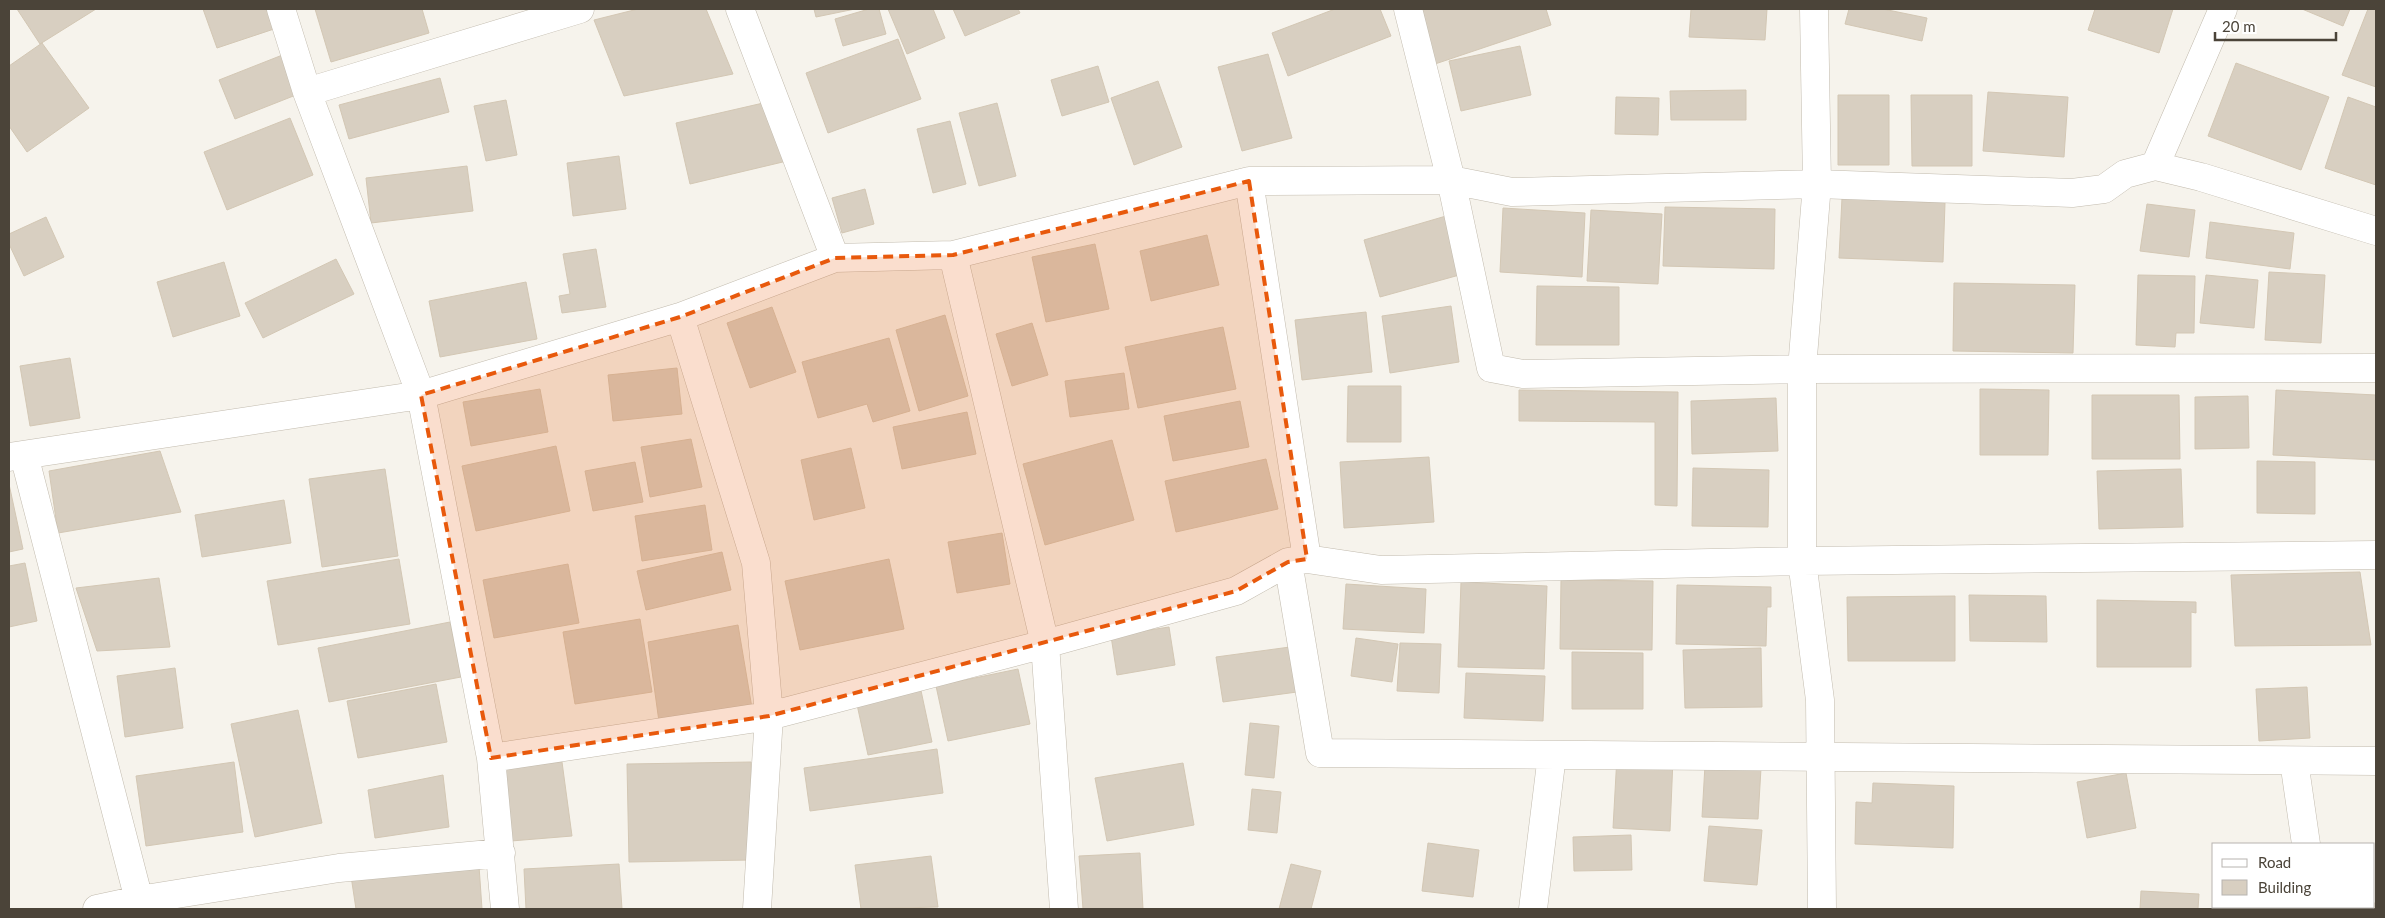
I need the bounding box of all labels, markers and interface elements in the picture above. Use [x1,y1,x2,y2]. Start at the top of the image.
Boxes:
scale bar [2215,10,2336,42]
text: 20 m [2222,17,2256,35]
legend [2212,843,2375,908]
text: Road [2258,853,2291,871]
text: Building [2258,878,2311,896]

